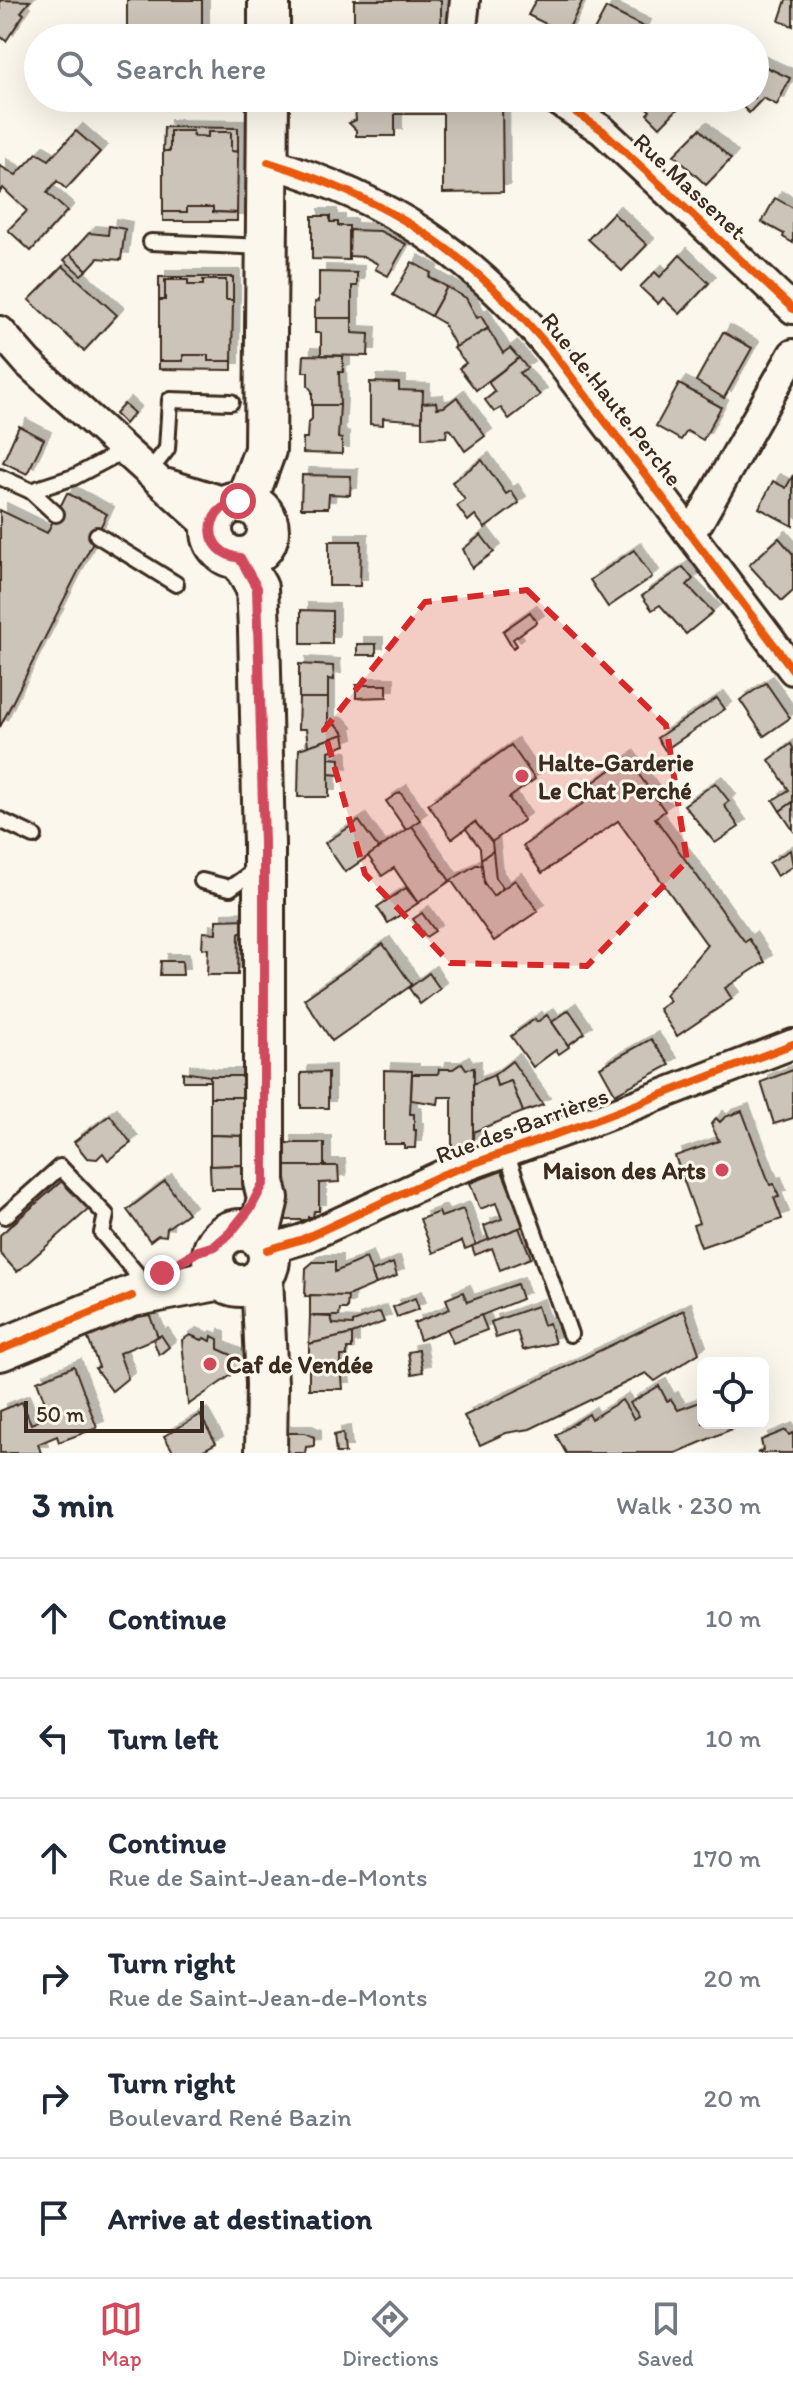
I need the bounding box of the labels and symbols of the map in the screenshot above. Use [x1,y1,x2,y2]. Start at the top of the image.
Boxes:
street label: Rue Massenet [628,127,752,245]
street label: Rue de Haute Perche [535,306,689,492]
route start [220,483,256,519]
place label: Halte-Garderie Le Chat Perché [538,748,694,805]
marker: Halte-Garderie Le Chat Perché [513,767,531,785]
street label: Rue des Barrières [432,1080,612,1170]
place label: Maison des Arts [543,1156,706,1185]
marker: Maison des Arts [713,1161,731,1179]
route end [144,1255,180,1291]
place label: Caf de Vendée [226,1350,373,1379]
marker: Caf de Vendée [201,1355,219,1373]
scale bar [24,1397,204,1433]

